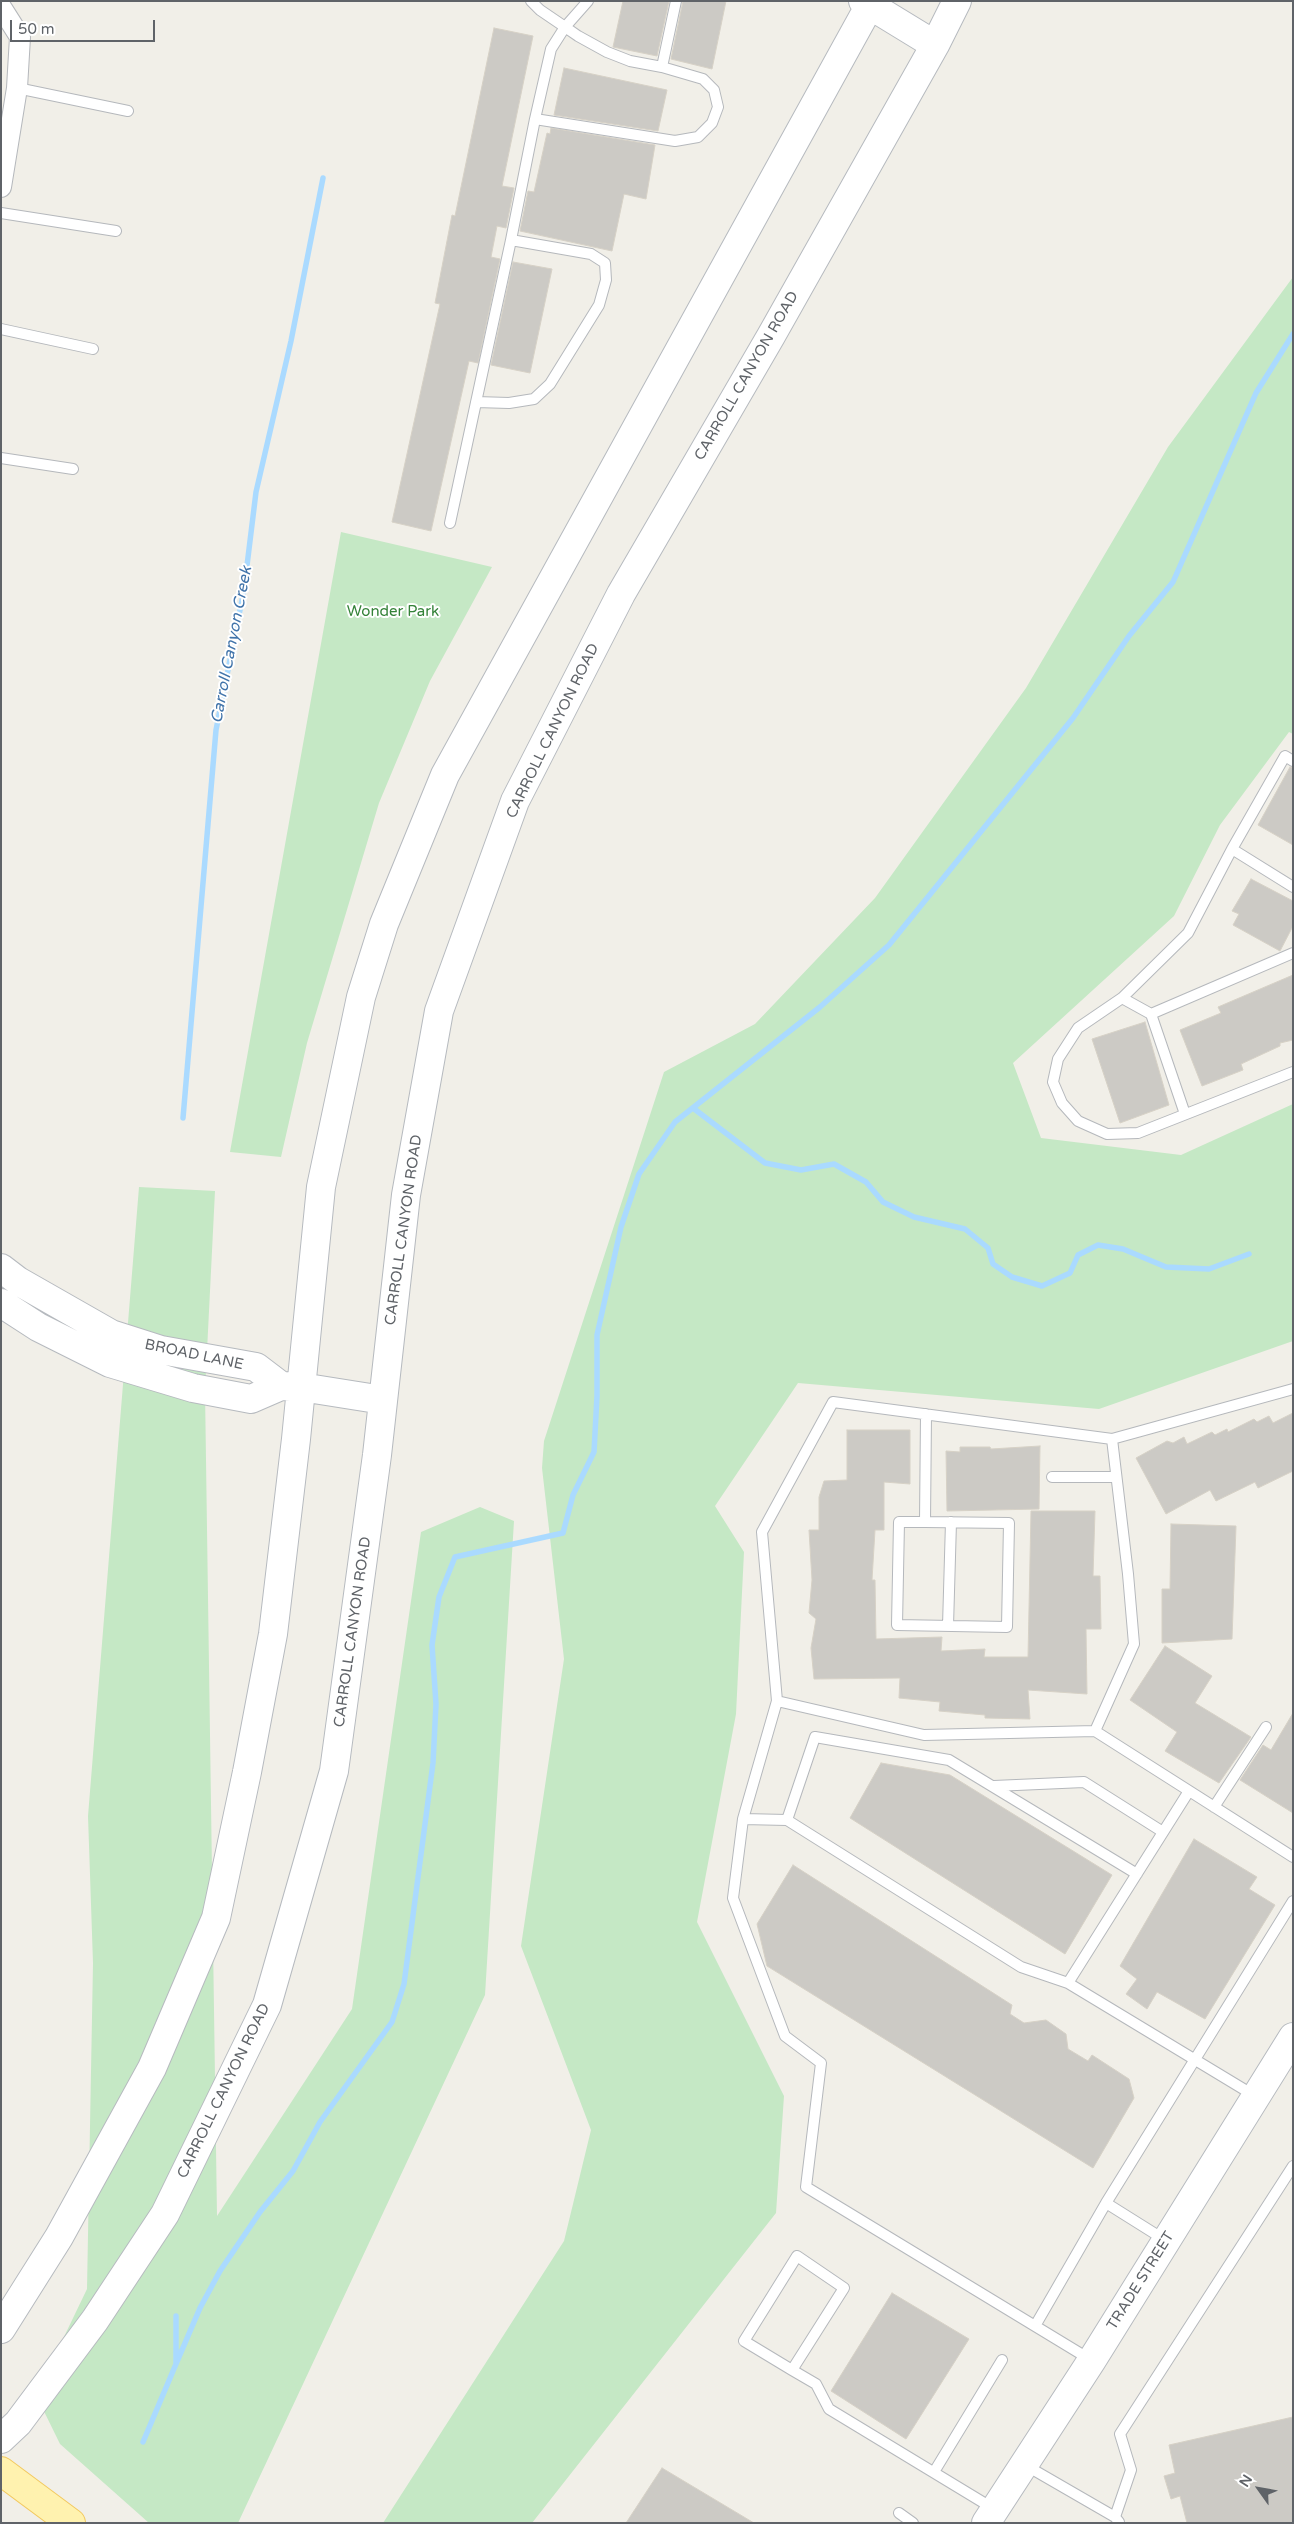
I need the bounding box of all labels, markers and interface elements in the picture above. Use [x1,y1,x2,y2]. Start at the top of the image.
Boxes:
scale bar [12,10,158,42]
text: 50 m [18,20,55,38]
street label: CARROLL CANYON ROAD [691,288,803,464]
water label: Carroll Canyon Creek [207,565,257,725]
park label: Wonder Park [347,603,439,621]
street label: CARROLL CANYON ROAD [503,641,603,821]
street label: CARROLL CANYON ROAD [382,1134,426,1326]
street label: BROAD LANE [143,1336,245,1374]
street label: CARROLL CANYON ROAD [331,1536,375,1728]
street label: CARROLL CANYON ROAD [174,2001,274,2181]
street label: TRADE STREET [1104,2229,1178,2333]
north arrow [1234,2464,1284,2514]
text: N [1236,2472,1256,2490]

